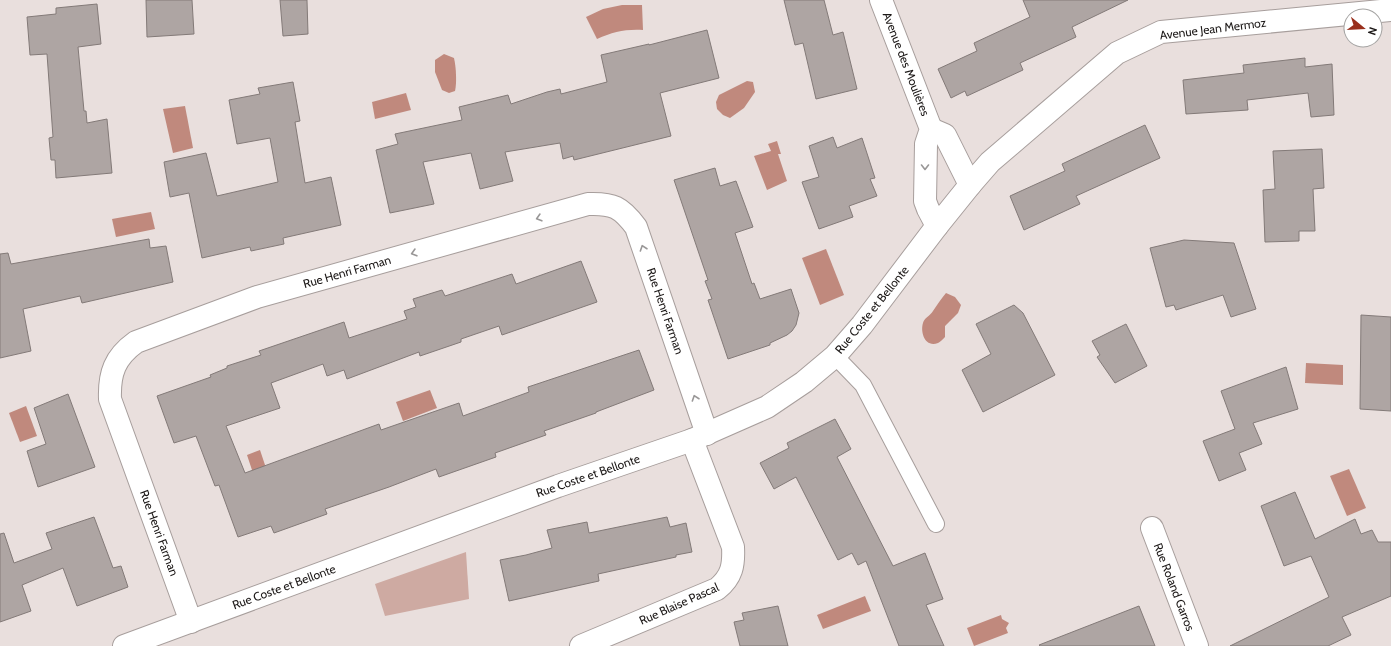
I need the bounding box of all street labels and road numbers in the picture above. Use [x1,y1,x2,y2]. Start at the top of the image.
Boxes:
street label: Avenue des Moulières [880,10,933,118]
street label: Avenue Jean Mermoz [1159,14,1267,42]
street label: Rue Henri Farman [301,252,393,291]
street label: Rue Coste et Bellonte [831,263,912,357]
street label: Rue Henri Farman [644,266,687,356]
street label: Rue Coste et Bellonte [534,451,642,500]
street label: Rue Henri Farman [137,488,182,578]
street label: Rue Roland Garros [1151,541,1198,633]
street label: Rue Coste et Bellonte [230,561,338,612]
street label: Rue Blaise Pascal [637,579,721,628]

